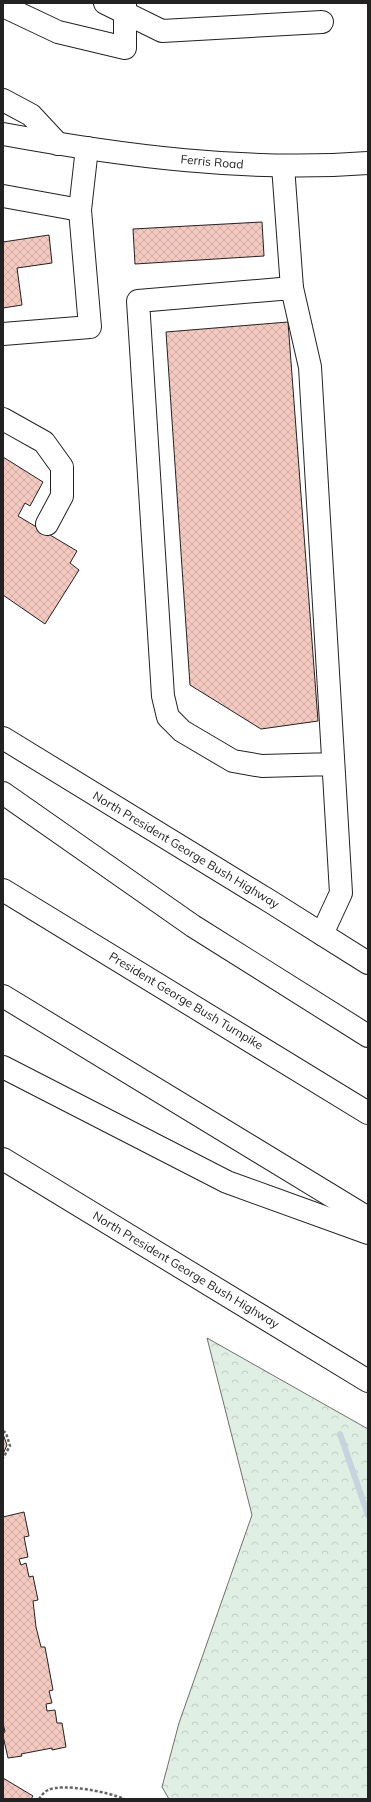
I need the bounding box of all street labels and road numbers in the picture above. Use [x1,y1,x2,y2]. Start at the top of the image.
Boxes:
street label: Ferris Road [180,151,244,172]
street label: North President George Bush Highway [90,788,283,912]
street label: President George Bush Turnpike [106,949,266,1053]
street label: North President George Bush Highway [90,1208,283,1332]

